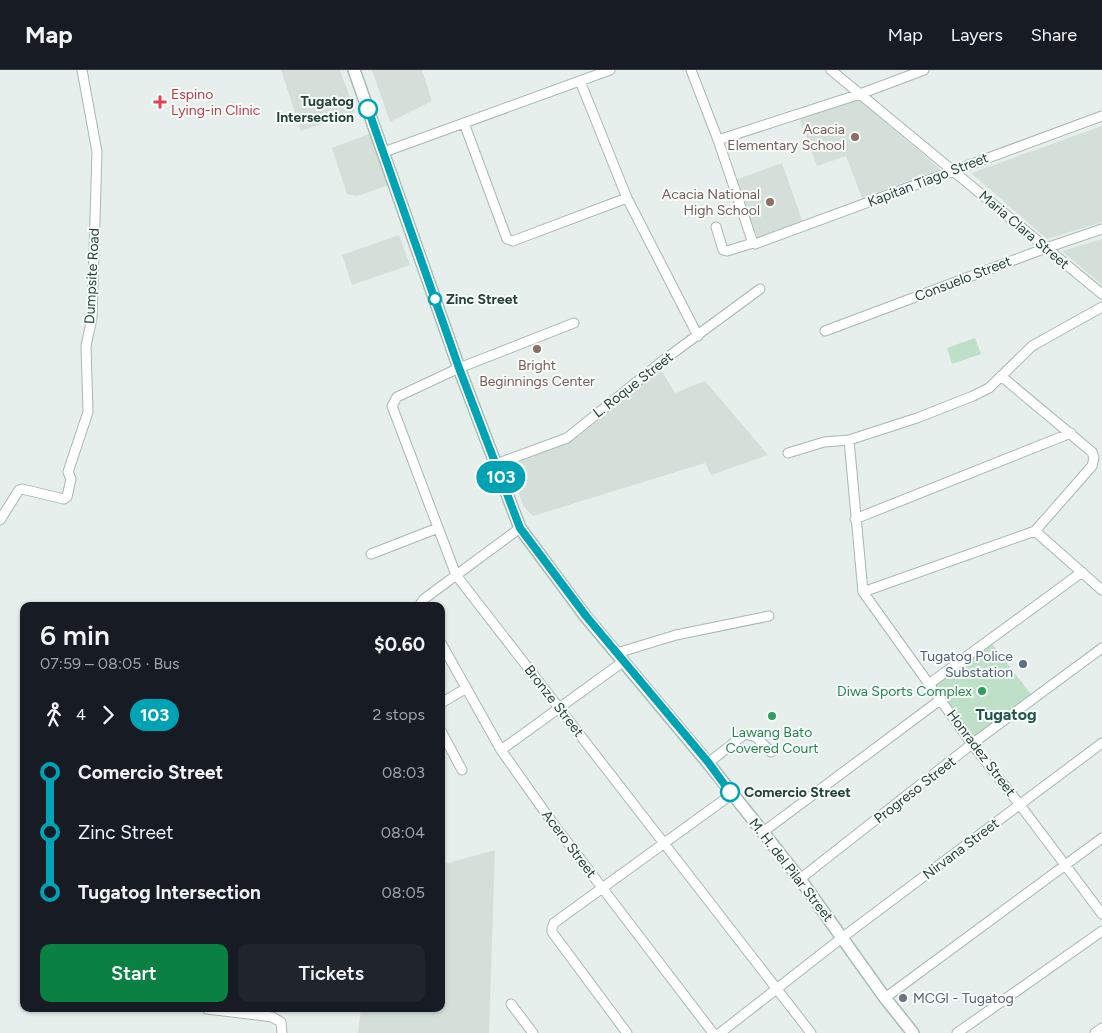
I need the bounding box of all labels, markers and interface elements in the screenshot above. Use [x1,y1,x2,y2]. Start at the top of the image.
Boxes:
text: Map [25,20,73,49]
text: Map [888,24,923,46]
text: Layers [951,24,1003,46]
text: Share [1031,24,1077,46]
place label: Espino Lying-in Clinic [171,86,261,119]
place label: Tugatog Intersection [276,93,354,126]
marker: Espino Lying-in Clinic [153,95,167,109]
marker: Tugatog Intersection [358,99,378,119]
place label: Acacia Elementary School [727,121,845,154]
marker: Acacia Elementary School [849,131,861,143]
street label: Kapitan Tiago Street [865,149,991,211]
place label: Acacia National High School [662,186,760,219]
street label: Maria Clara Street [975,187,1073,273]
marker: Acacia National High School [764,196,776,208]
street label: Dumpsite Road [81,228,103,324]
street label: Consuelo Street [912,253,1014,305]
place label: Zinc Street [446,291,518,308]
marker: Zinc Street [428,292,442,306]
marker: Bright Beginnings Center [531,343,543,355]
street label: L. Roque Street [590,349,676,421]
place label: Bright Beginnings Center [479,357,595,390]
line badge: 103 [472,461,530,493]
text: 103 [486,466,516,488]
text: 6 min [40,618,110,652]
text: $0.60 [374,633,425,656]
place label: Tugatog Police Substation [920,648,1013,681]
text: 07:59 – 08:05 · Bus [40,654,180,673]
marker: Tugatog Police Substation [1017,658,1029,670]
street label: Bronze Street [521,662,587,740]
place label: Diwa Sports Complex [837,683,972,700]
marker: Diwa Sports Complex [976,685,988,697]
icon: walk [40,701,68,729]
icon: forward [94,701,122,729]
text: 103 [140,704,169,726]
text: 4 [76,705,86,724]
text: 2 stops [372,705,425,724]
district label: Tugatog [975,705,1037,724]
street label: Honradez Street [943,706,1019,800]
marker: Lawang Bato Covered Court [766,710,778,722]
place label: Lawang Bato Covered Court [726,724,818,757]
street label: Progreso Street [871,753,959,827]
text: Comercio Street [78,761,223,784]
text: 08:03 [382,763,425,782]
marker: Comercio Street [720,782,740,802]
place label: Comercio Street [744,784,851,801]
street label: Acero Street [538,807,600,881]
street label: M. H. del Pilar Street [745,815,837,925]
street label: Nirvana Street [920,815,1002,883]
text: Zinc Street [78,821,173,844]
text: 08:04 [381,823,425,842]
text: Tugatog Intersection [78,881,261,904]
text: 08:05 [381,883,425,902]
button: Start [40,944,228,1002]
button: Tickets [238,944,425,1002]
place label: MCGI - Tugatog [913,990,1014,1007]
marker: MCGI - Tugatog [897,992,909,1004]

